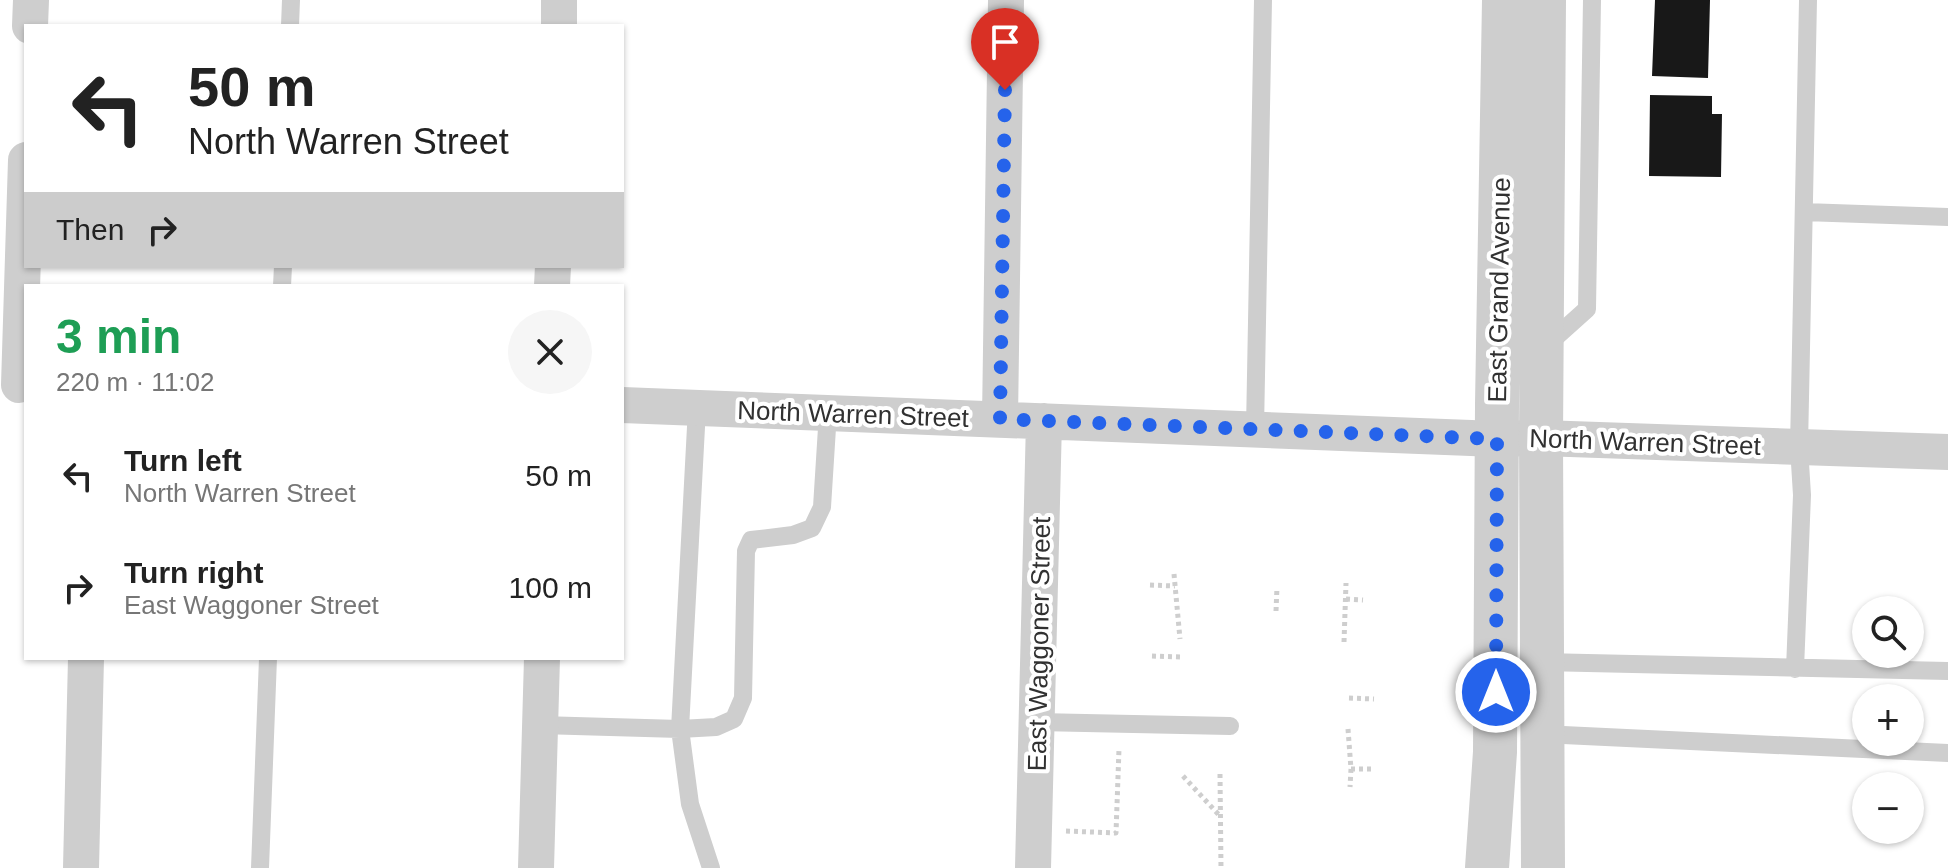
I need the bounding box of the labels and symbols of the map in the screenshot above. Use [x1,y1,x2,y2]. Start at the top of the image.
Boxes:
pin [971,8,1039,90]
street label: East Grand Avenue [1482,177,1516,403]
street label: North Warren Street [737,395,970,433]
street label: North Warren Street [1529,423,1762,461]
street label: East Waggoner Street [1022,516,1056,772]
position arrow [1454,650,1538,734]

